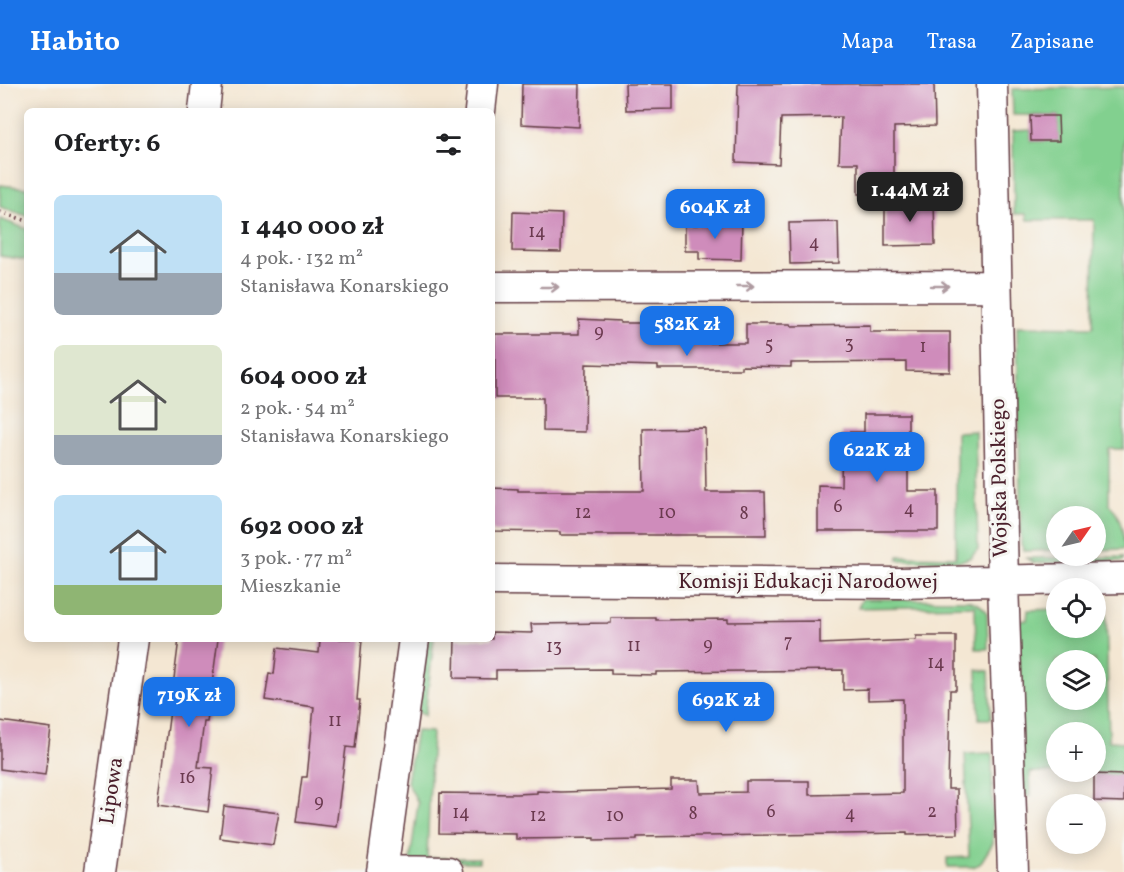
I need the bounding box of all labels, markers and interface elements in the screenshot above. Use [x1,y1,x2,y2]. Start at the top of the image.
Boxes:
text: Habito [30,23,120,62]
text: Mapa [841,28,894,57]
text: Trasa [927,28,977,57]
text: Zapisane [1010,28,1094,57]
text: Oferty: 6 [54,126,161,162]
icon: filters [432,128,465,161]
pin: 1.44M zł [848,172,972,223]
text: 1.44M zł [871,177,949,205]
pin: 604K zł [660,189,770,240]
text: 604K zł [680,194,750,222]
text: 1 440 000 zł [240,209,384,245]
icon: home [102,219,174,291]
house number: 14 [528,220,546,245]
house number: 4 [809,231,819,256]
text: 4 pok. · 132 m² [240,245,363,273]
text: Stanisława Konarskiego [240,273,449,301]
one-way arrow [735,280,755,292]
one-way arrow [930,280,950,292]
one-way arrow [540,281,560,293]
pin: 582K zł [632,306,742,357]
text: 582K zł [654,311,720,339]
house number: 9 [594,320,604,345]
house number: 3 [844,332,854,357]
house number: 5 [765,333,773,358]
house number: 1 [920,335,926,360]
text: 604 000 zł [240,359,367,395]
icon: home [102,369,174,441]
text: 2 pok. · 54 m² [240,395,355,423]
street label: Wojska Polskiego [984,398,1016,558]
text: Stanisława Konarskiego [240,423,449,451]
pin: 622K zł [822,432,932,483]
text: 622K zł [843,437,911,465]
house number: 6 [833,495,843,520]
house number: 4 [904,497,914,522]
house number: 12 [575,501,591,526]
house number: 10 [658,501,676,526]
house number: 8 [739,502,749,527]
north arrow [1046,506,1106,566]
map controls [1046,506,1106,854]
text: 692 000 zł [240,509,363,545]
icon: home [102,519,174,591]
text: 3 pok. · 77 m² [240,545,352,573]
street label: Komisji Edukacji Narodowej [678,568,938,597]
text: Mieszkanie [240,573,341,601]
button: locate [1046,578,1106,638]
house number: 7 [784,630,792,655]
house number: 9 [703,633,713,658]
house number: 11 [627,634,641,659]
house number: 13 [546,635,562,660]
button: layers [1046,650,1106,710]
house number: 14 [927,651,945,676]
pin: 719K zł [134,677,244,728]
text: 719K zł [157,682,221,710]
pin: 692K zł [671,682,781,733]
text: 692K zł [692,687,760,715]
house number: 11 [328,709,342,734]
button: + [1046,722,1106,782]
street label: Lipowa [93,755,131,827]
house number: 16 [179,766,195,791]
house number: 9 [314,790,324,815]
button: − [1046,794,1106,854]
house number: 6 [766,800,776,825]
house number: 2 [927,800,937,825]
house number: 14 [452,801,470,826]
house number: 8 [688,802,698,827]
house number: 4 [845,802,855,827]
house number: 12 [530,804,546,829]
house number: 10 [606,804,624,829]

